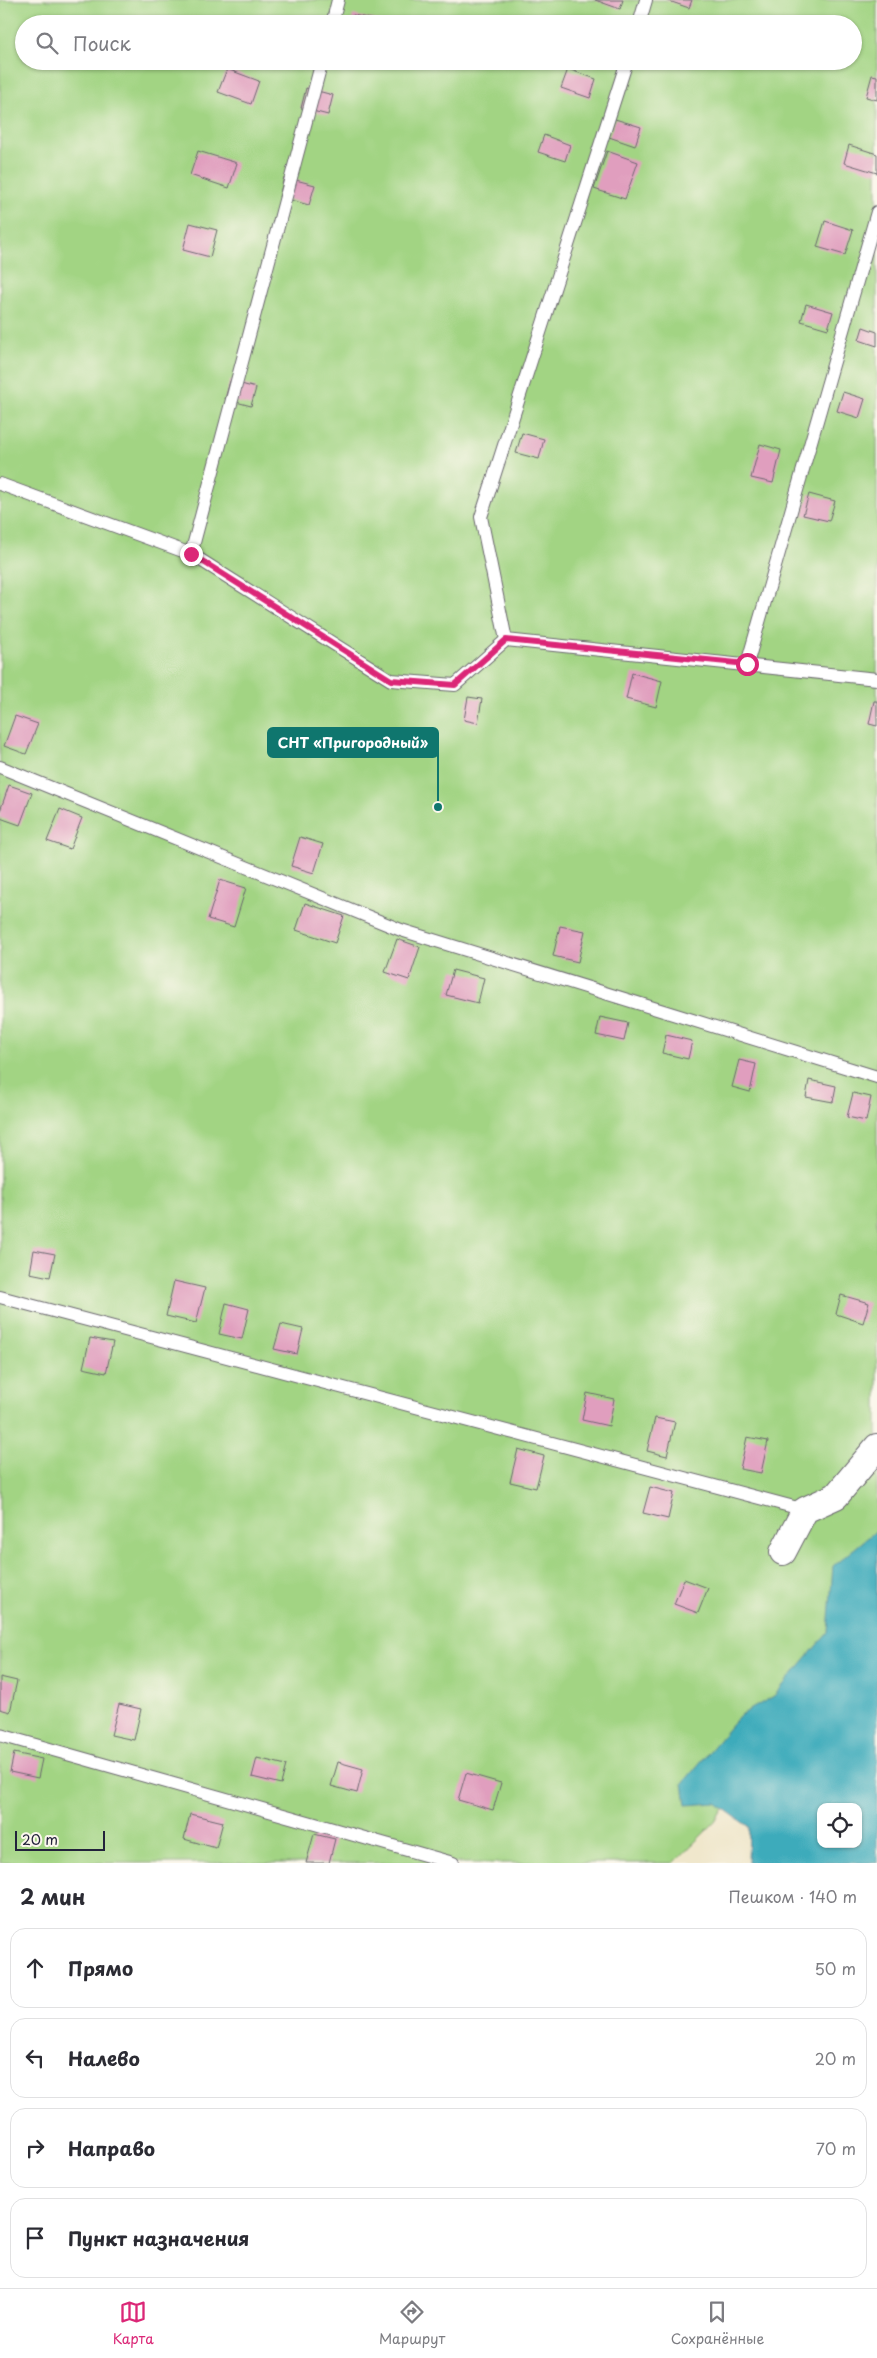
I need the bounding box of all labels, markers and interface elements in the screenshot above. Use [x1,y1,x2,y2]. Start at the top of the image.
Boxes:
search box [15,15,862,70]
icon: search [33,29,61,57]
text: Поиск [73,29,131,57]
route end [180,543,203,566]
route start [736,653,759,676]
callout: СНТ «Пригородный» [268,728,438,757]
text: СНТ «Пригородный» [278,732,429,753]
map controls [817,1803,862,1848]
button: locate [817,1803,862,1848]
scale bar [15,1828,105,1851]
text: 20 m [22,1829,58,1850]
text: 2 мин [20,1880,85,1912]
text: Пешком · 140 m [729,1884,857,1908]
icon: ahead [21,1954,49,1982]
text: Прямо [68,1954,133,1982]
text: 50 m [815,1956,856,1980]
icon: left [21,2044,49,2072]
text: Налево [68,2044,140,2072]
text: 20 m [815,2046,856,2070]
icon: right [21,2134,49,2162]
text: Направо [68,2134,155,2162]
text: 70 m [816,2136,856,2160]
icon: arrive [21,2224,49,2252]
text: Пункт назначения [68,2224,249,2252]
tab: Карта [113,2298,154,2349]
tab: Маршрут [379,2298,445,2349]
tab: Сохранённые [671,2298,764,2349]

